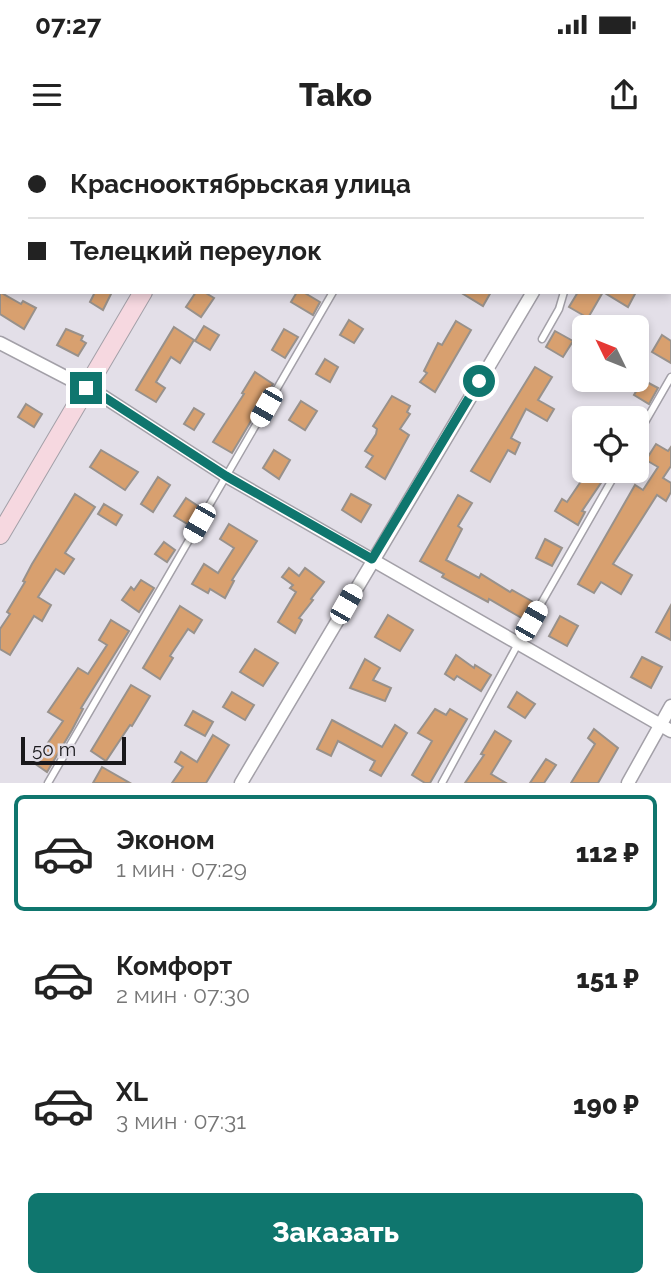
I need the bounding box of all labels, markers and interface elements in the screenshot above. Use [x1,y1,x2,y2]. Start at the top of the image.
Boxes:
text: 07:27 [35,10,101,40]
icon: menu [28,76,66,114]
text: Tako [299,76,372,113]
icon: share [605,76,643,114]
text: Краснооктябрьская улица [70,169,411,199]
text: Телецкий переулок [70,236,322,266]
north arrow [572,315,649,392]
map controls [572,315,649,483]
route start [463,365,495,397]
route end [70,372,102,404]
car [247,384,286,430]
button: locate [572,406,649,483]
car [180,500,219,546]
car [327,581,366,627]
car [512,598,551,644]
scale bar [21,734,126,766]
text: 50 m [32,738,76,760]
icon: car [32,822,95,885]
text: Эконом [116,825,215,855]
text: 112 ₽ [576,838,639,868]
text: 1 мин · 07:29 [116,855,247,882]
icon: car [32,948,95,1011]
text: Комфорт [116,951,232,981]
text: 151 ₽ [576,964,639,994]
text: 2 мин · 07:30 [116,981,250,1008]
icon: car [32,1074,95,1137]
text: XL [116,1077,148,1107]
text: 190 ₽ [573,1090,639,1120]
text: 3 мин · 07:31 [116,1107,246,1134]
button: Заказать [28,1193,643,1273]

